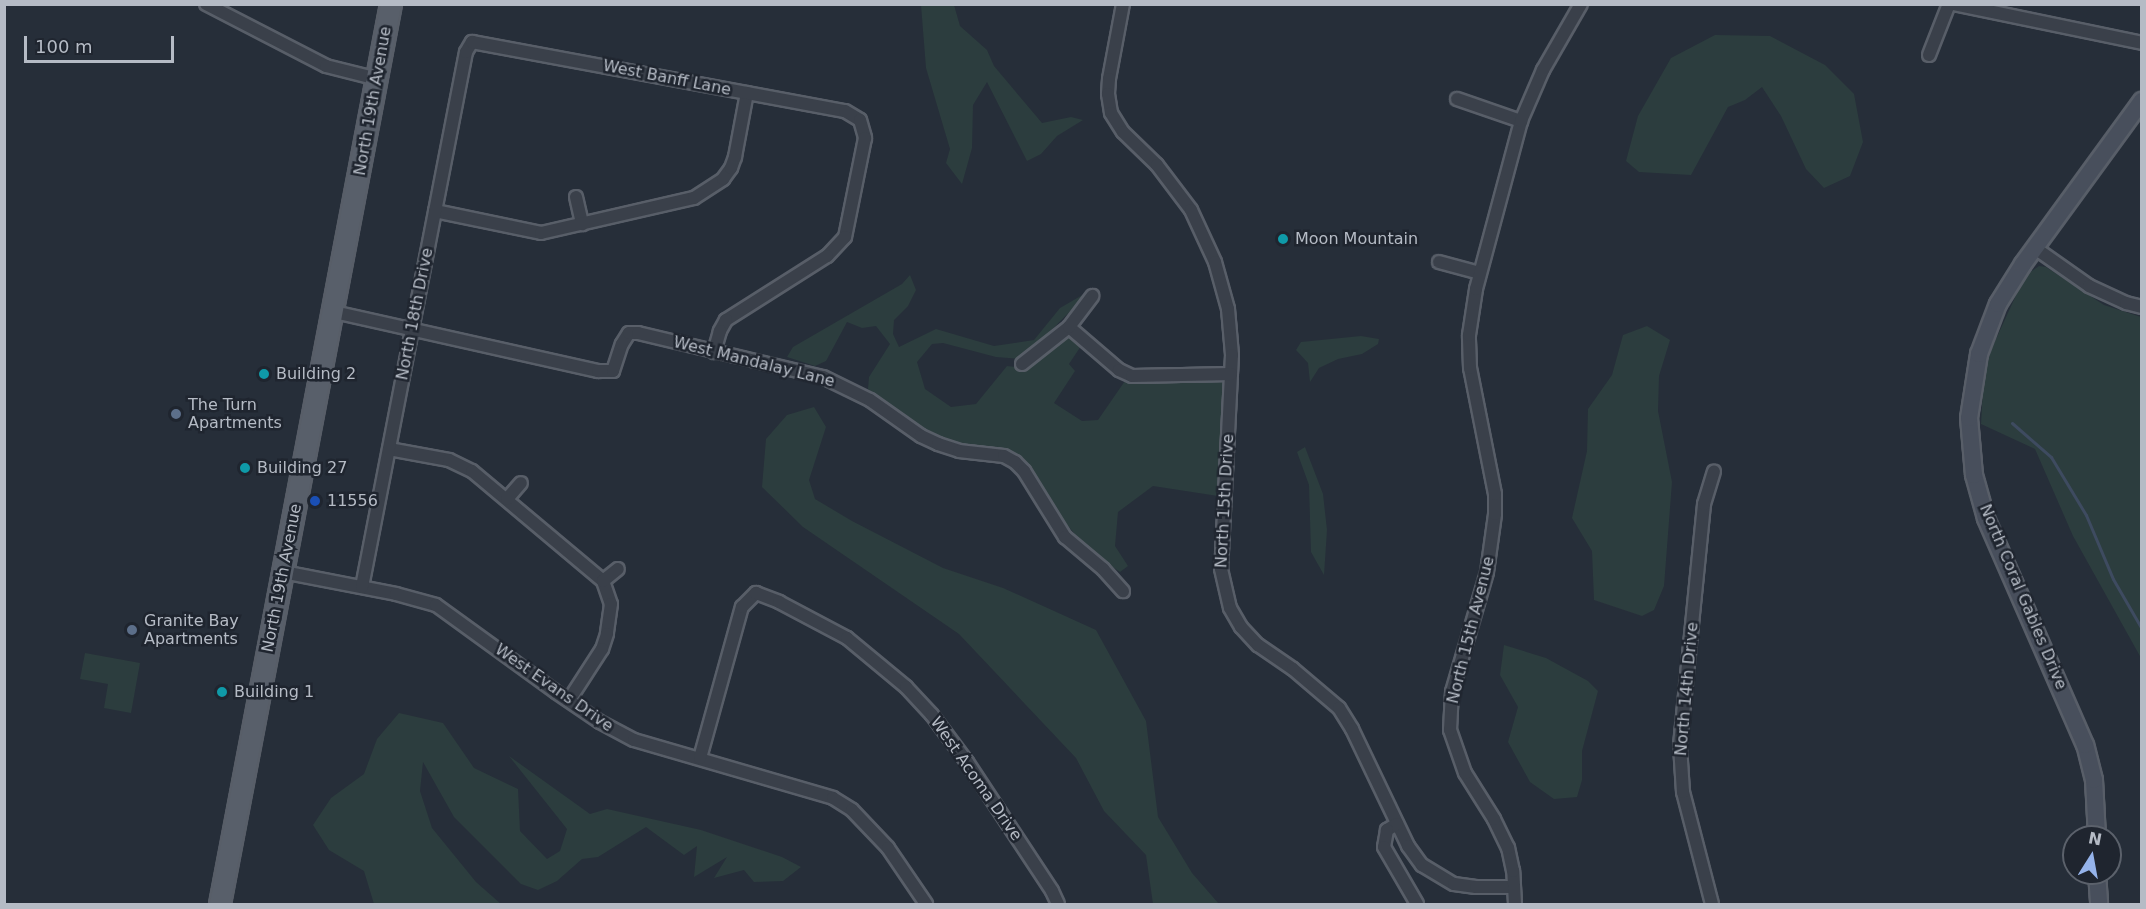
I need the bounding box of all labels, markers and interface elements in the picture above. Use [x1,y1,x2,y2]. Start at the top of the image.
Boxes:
scale bar [27,24,177,62]
street label: North 19th Avenue [350,25,396,177]
text: 100 m [35,36,93,57]
street label: West Banff Lane [601,56,733,100]
place label: Moon Mountain [1295,229,1418,249]
marker: Moon Mountain [1276,232,1290,246]
street label: North 18th Drive [393,246,437,382]
street label: West Mandalay Lane [671,333,837,391]
place label: Building 2 [276,364,356,384]
marker: Building 2 [257,367,271,381]
place label: The Turn Apartments [188,395,282,433]
marker: The Turn Apartments [169,407,183,421]
street label: North 15th Drive [1212,433,1238,569]
place label: Building 27 [257,458,347,478]
marker: Building 27 [238,461,252,475]
place label: 11556 [327,491,378,511]
marker: 11556 [308,494,322,508]
street label: North Coral Gables Drive [1975,501,2071,693]
street label: North 19th Avenue [258,502,306,654]
street label: North 15th Avenue [1443,554,1499,706]
place label: Granite Bay Apartments [144,611,239,649]
street label: North 14th Drive [1672,621,1702,757]
marker: Granite Bay Apartments [125,623,139,637]
street label: West Evans Drive [491,640,617,736]
place label: Building 1 [234,682,314,702]
marker: Building 1 [215,685,229,699]
street label: West Acoma Drive [926,713,1026,845]
north arrow [2062,825,2122,885]
text: N [2087,828,2104,849]

